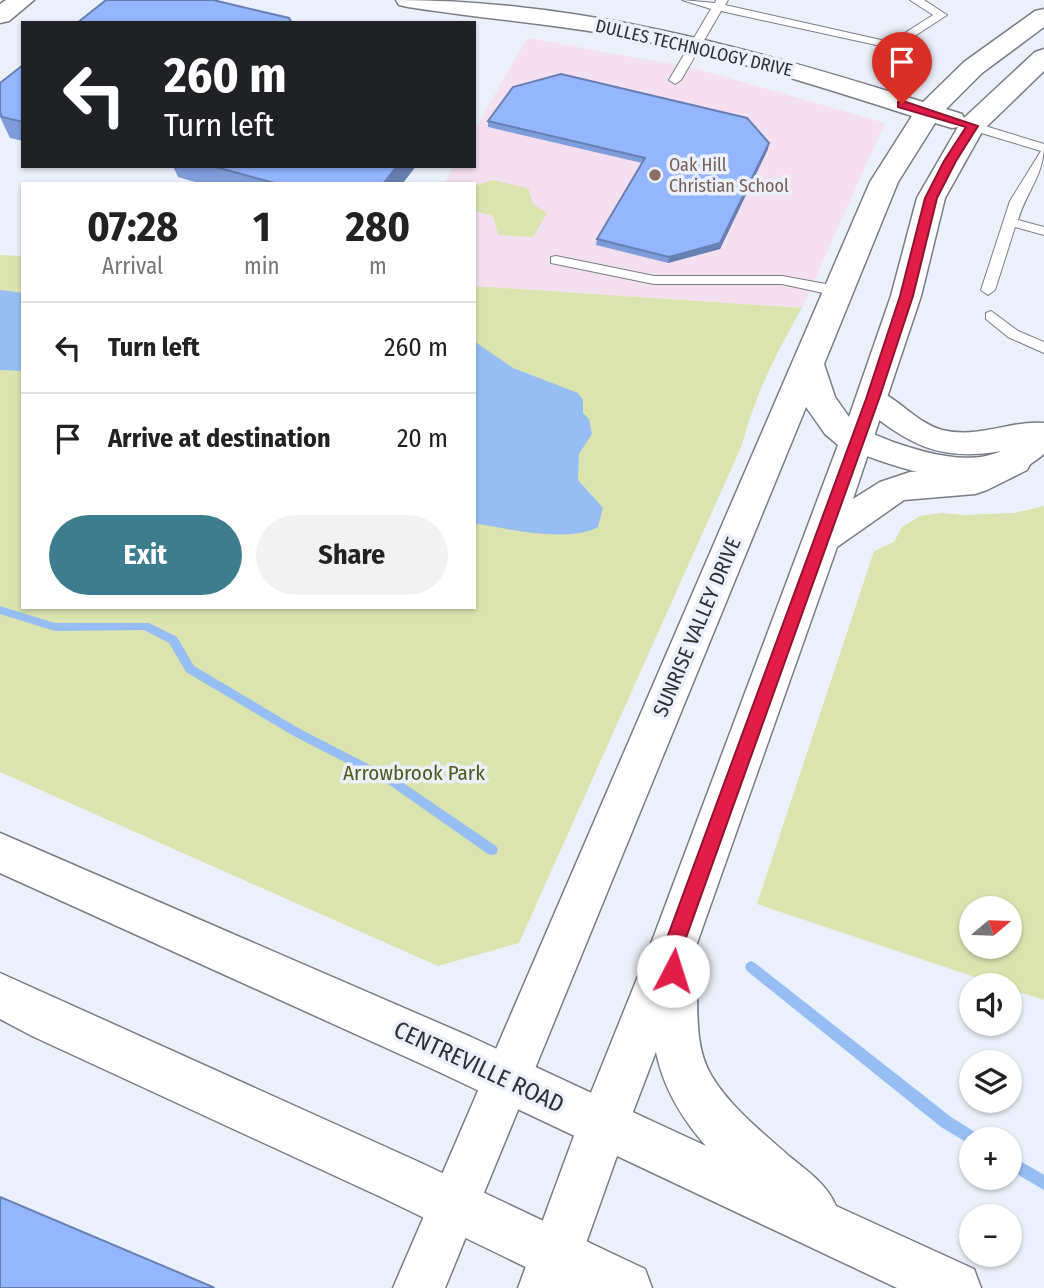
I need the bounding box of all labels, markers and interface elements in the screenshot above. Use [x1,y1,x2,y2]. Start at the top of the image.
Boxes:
street label: DULLES TECHNOLOGY DRIVE [593,15,795,81]
pin [872,32,932,104]
icon: arrive [883,43,921,81]
text: 260 m [164,46,287,105]
icon: left [49,49,140,140]
text: Turn left [164,106,274,144]
place label: Oak Hill Christian School [669,154,789,197]
marker: Oak Hill Christian School [647,167,663,183]
text: 07:28 [87,202,178,252]
text: 1 [253,202,271,252]
text: 280 [346,202,410,252]
text: Arrival [102,252,163,280]
text: min [244,252,280,280]
text: m [369,252,387,280]
icon: left [49,329,87,367]
text: Turn left [108,332,200,363]
text: 260 m [384,332,448,363]
icon: arrive [49,420,87,458]
text: Arrive at destination [108,423,331,454]
text: 20 m [397,423,448,454]
button: Exit [49,515,242,595]
button: Share [256,515,448,595]
street label: SUNRISE VALLEY DRIVE [647,533,747,721]
park label: Arrowbrook Park [343,760,485,786]
north arrow [959,896,1022,959]
map controls [959,896,1022,1267]
position arrow [636,934,710,1008]
button: sound [959,973,1022,1036]
street label: CENTREVILLE ROAD [390,1015,568,1119]
button: layers [959,1050,1022,1113]
button: + [959,1127,1022,1190]
button: − [959,1204,1022,1267]

